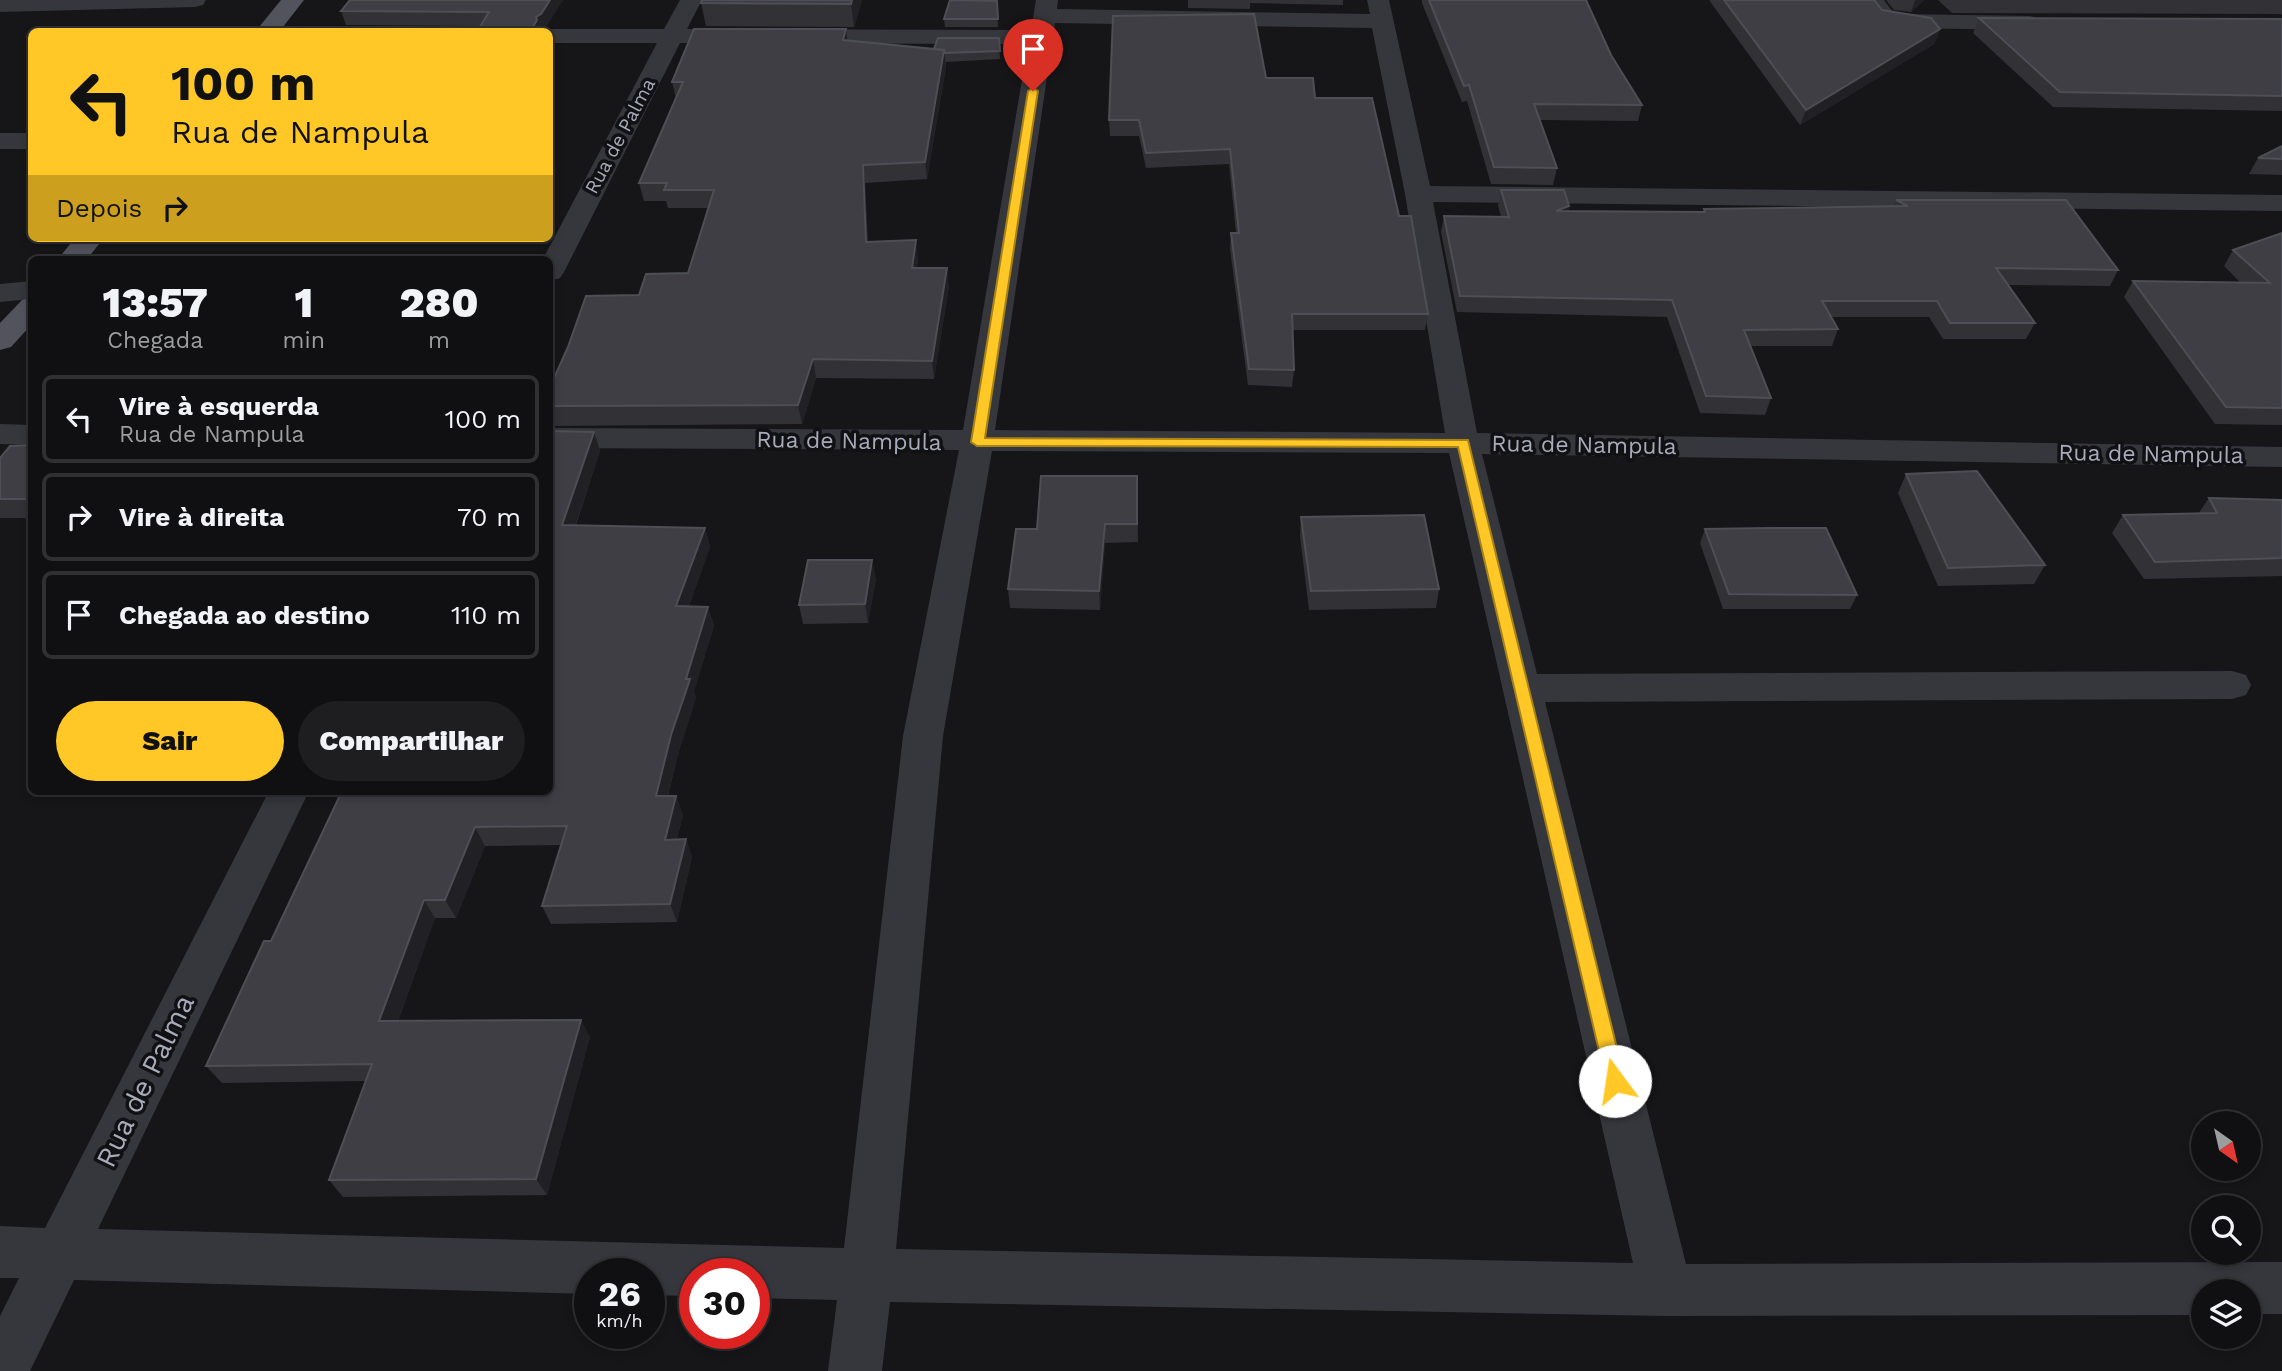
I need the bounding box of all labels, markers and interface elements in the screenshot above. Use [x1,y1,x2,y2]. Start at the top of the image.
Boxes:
pin [1003,19,1063,91]
icon: arrive [1014,30,1052,68]
text: 100 m [171,54,315,112]
icon: left [56,56,147,147]
street label: Rua de Palma [580,74,660,198]
text: Rua de Nampula [171,113,429,151]
icon: right [156,189,194,227]
text: Depois [56,193,142,223]
text: 13:57 [103,278,208,327]
text: 1 [294,278,313,327]
text: 280 [399,278,478,327]
text: Chegada [107,327,203,354]
text: min [283,327,325,354]
text: m [428,327,450,354]
text: Vire à esquerda [119,391,319,421]
icon: left [60,400,98,438]
text: 100 m [445,404,521,434]
text: Rua de Nampula [119,421,304,448]
street label: Rua de Nampula [756,426,942,456]
street label: Rua de Nampula [1491,430,1677,460]
street label: Rua de Nampula [2058,439,2244,469]
icon: right [60,498,98,536]
text: Vire à direita [119,502,284,532]
text: 70 m [457,502,521,532]
icon: arrive [60,596,98,634]
text: Chegada ao destino [119,600,370,630]
text: 110 m [451,600,521,630]
button: Sair [56,701,284,781]
button: Compartilhar [298,701,525,781]
street label: Rua de Palma [89,989,201,1173]
position arrow [1578,1044,1652,1118]
north arrow [2191,1111,2261,1181]
map controls [2191,1111,2261,1349]
button: search [2191,1195,2261,1265]
speed limit sign: 30 [679,1258,770,1349]
text: 26 [598,1273,641,1315]
button: layers [2191,1279,2261,1349]
text: km/h [596,1310,643,1331]

